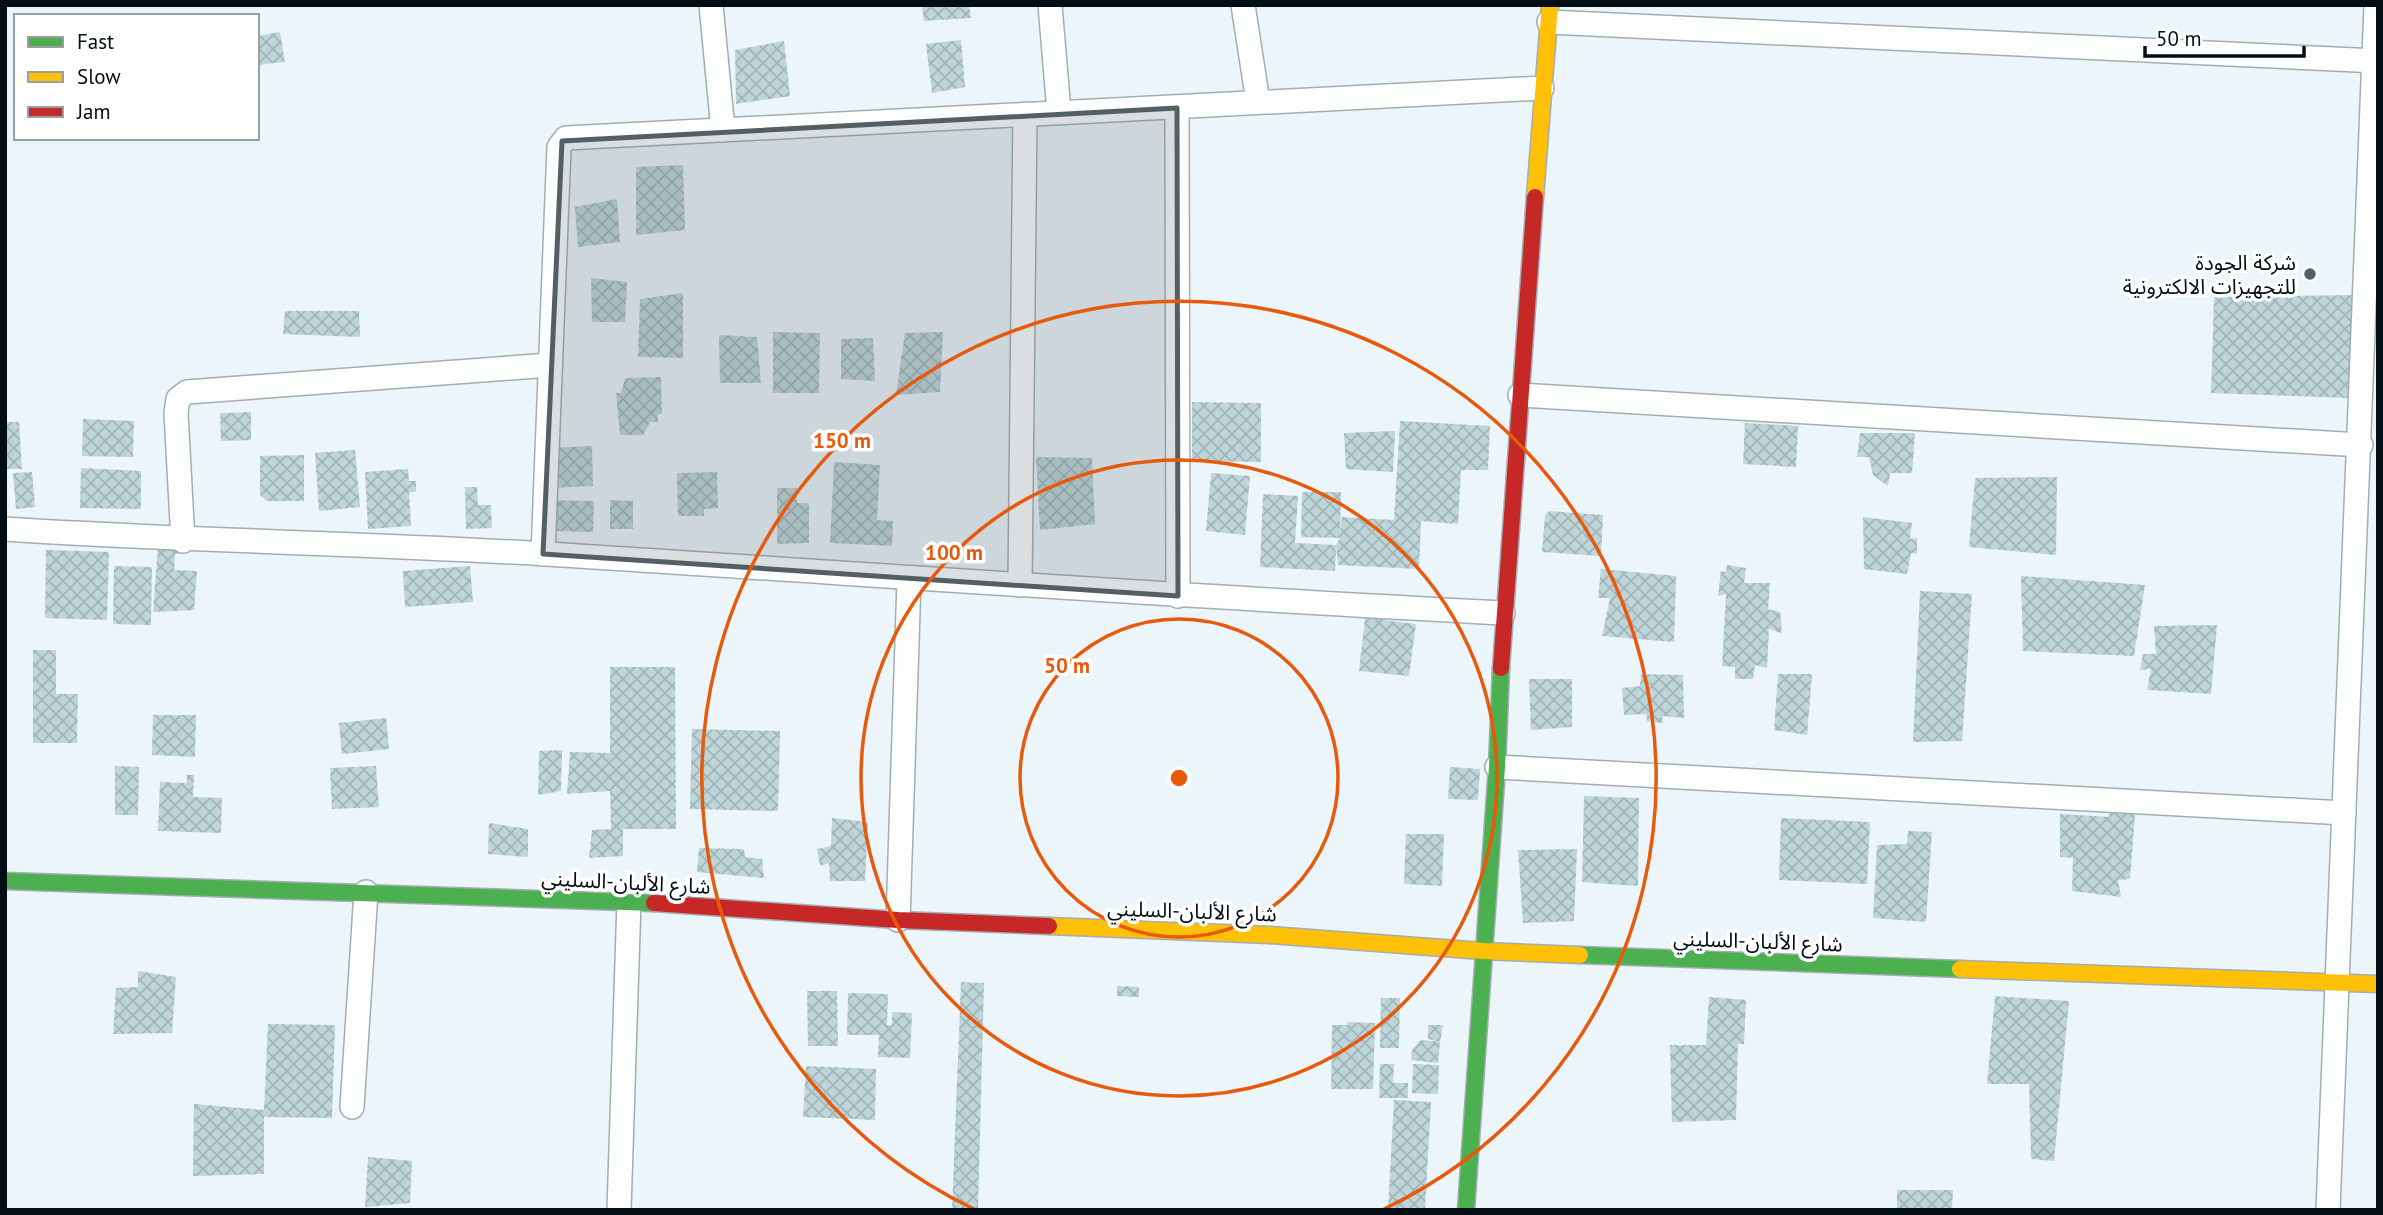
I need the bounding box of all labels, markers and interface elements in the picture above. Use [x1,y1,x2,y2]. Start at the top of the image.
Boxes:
legend [14,14,259,140]
scale bar [2145,14,2304,58]
text: 50 m [2156,25,2202,52]
text: Fast [77,28,114,55]
text: Slow [77,63,121,90]
text: Jam [76,98,111,125]
place label: شركة الجودة للتجهيزات الالكترونية [2123,249,2296,300]
marker: شركة الجودة للتجهيزات الالكترونية [2302,266,2318,282]
text: 150 m [813,427,871,454]
text: 100 m [925,539,983,566]
text: 50 m [1044,652,1090,679]
centre of rings [1167,766,1191,790]
street label: شارع الألبان-السليني [540,864,711,903]
street label: شارع الألبان-السليني [1107,895,1277,930]
street label: شارع الألبان-السليني [1673,925,1843,960]

